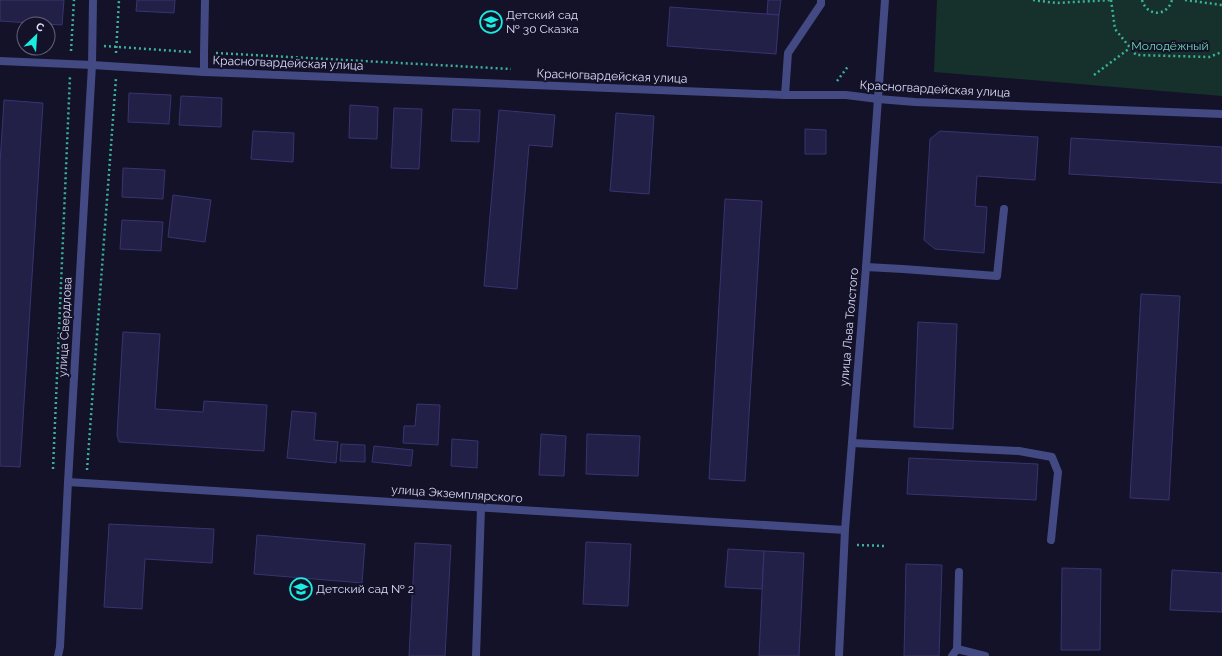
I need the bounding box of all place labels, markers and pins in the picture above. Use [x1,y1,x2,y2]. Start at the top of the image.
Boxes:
place label: Детский сад № 30 Сказка [506,8,579,36]
school or university icon: Детский сад № 30 Сказка [478,9,504,35]
school or university icon: Детский сад № 2 [288,576,314,602]
place label: Детский сад № 2 [316,582,414,596]

